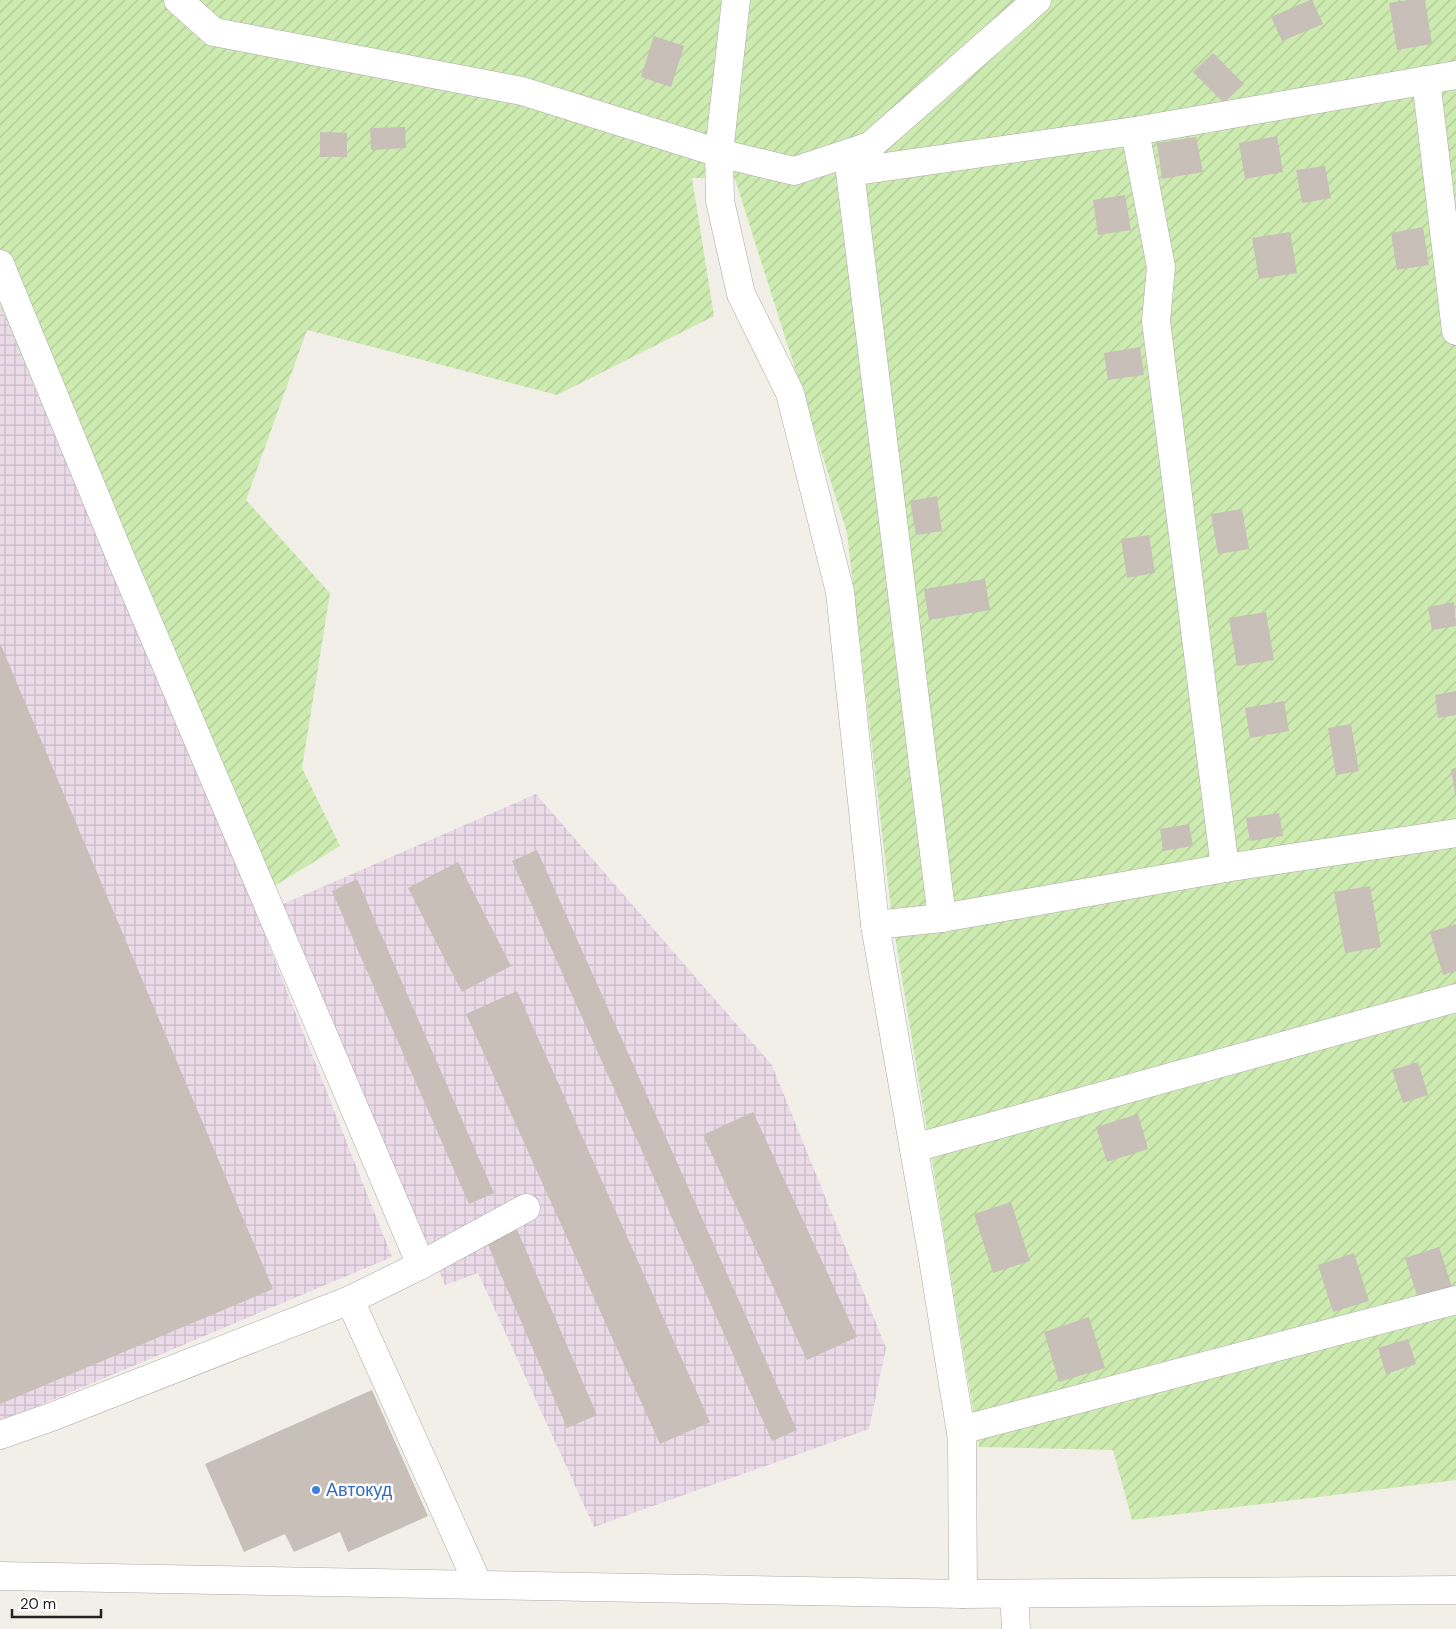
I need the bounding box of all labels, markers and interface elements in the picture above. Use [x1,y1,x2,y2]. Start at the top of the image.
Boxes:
place label: Автокуд [326,1478,393,1502]
marker: Автокуд [310,1484,322,1496]
scale bar [12,1586,101,1618]
text: 20 m [20,1594,56,1614]

